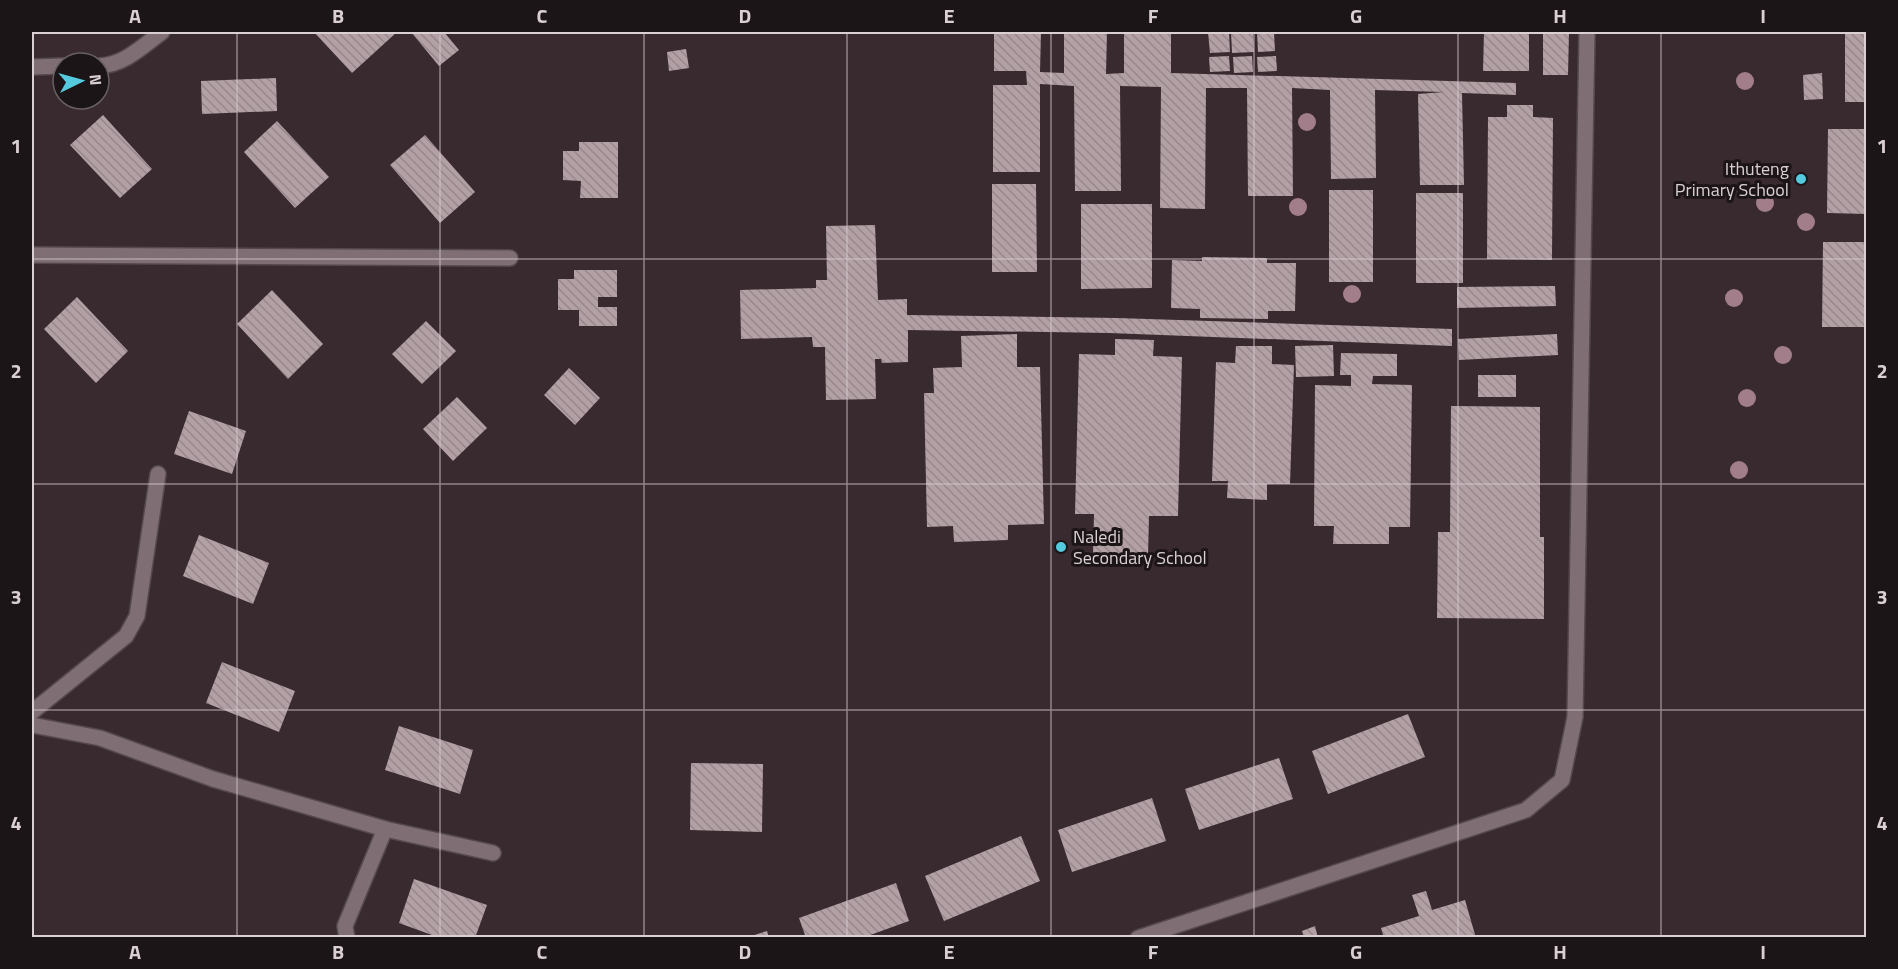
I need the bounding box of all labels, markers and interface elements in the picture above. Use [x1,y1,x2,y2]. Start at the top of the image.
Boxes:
text: A [129,0,141,31]
text: B [332,0,344,31]
text: C [537,0,548,31]
text: D [739,0,751,31]
text: E [943,0,955,31]
text: F [1148,0,1159,31]
text: G [1350,0,1362,31]
text: H [1553,0,1567,31]
text: I [1760,0,1766,31]
north arrow [51,51,111,111]
text: N [84,73,108,86]
text: 1 [10,130,22,161]
text: 1 [1876,130,1888,161]
place label: Ithuteng Primary School [1675,155,1789,203]
marker: Ithuteng Primary School [1794,172,1808,186]
text: 2 [10,355,22,386]
text: 2 [1876,355,1888,386]
place label: Naledi Secondary School [1073,523,1207,571]
marker: Naledi Secondary School [1054,540,1068,554]
text: 3 [10,581,22,612]
text: 3 [1876,581,1888,612]
text: 4 [10,807,22,838]
text: 4 [1876,807,1888,838]
text: A [129,936,141,967]
text: B [332,936,344,967]
text: C [537,936,548,967]
text: D [739,936,751,967]
text: E [943,936,955,967]
text: F [1148,936,1159,967]
text: G [1350,936,1362,967]
text: H [1553,936,1567,967]
text: I [1760,936,1766,967]

